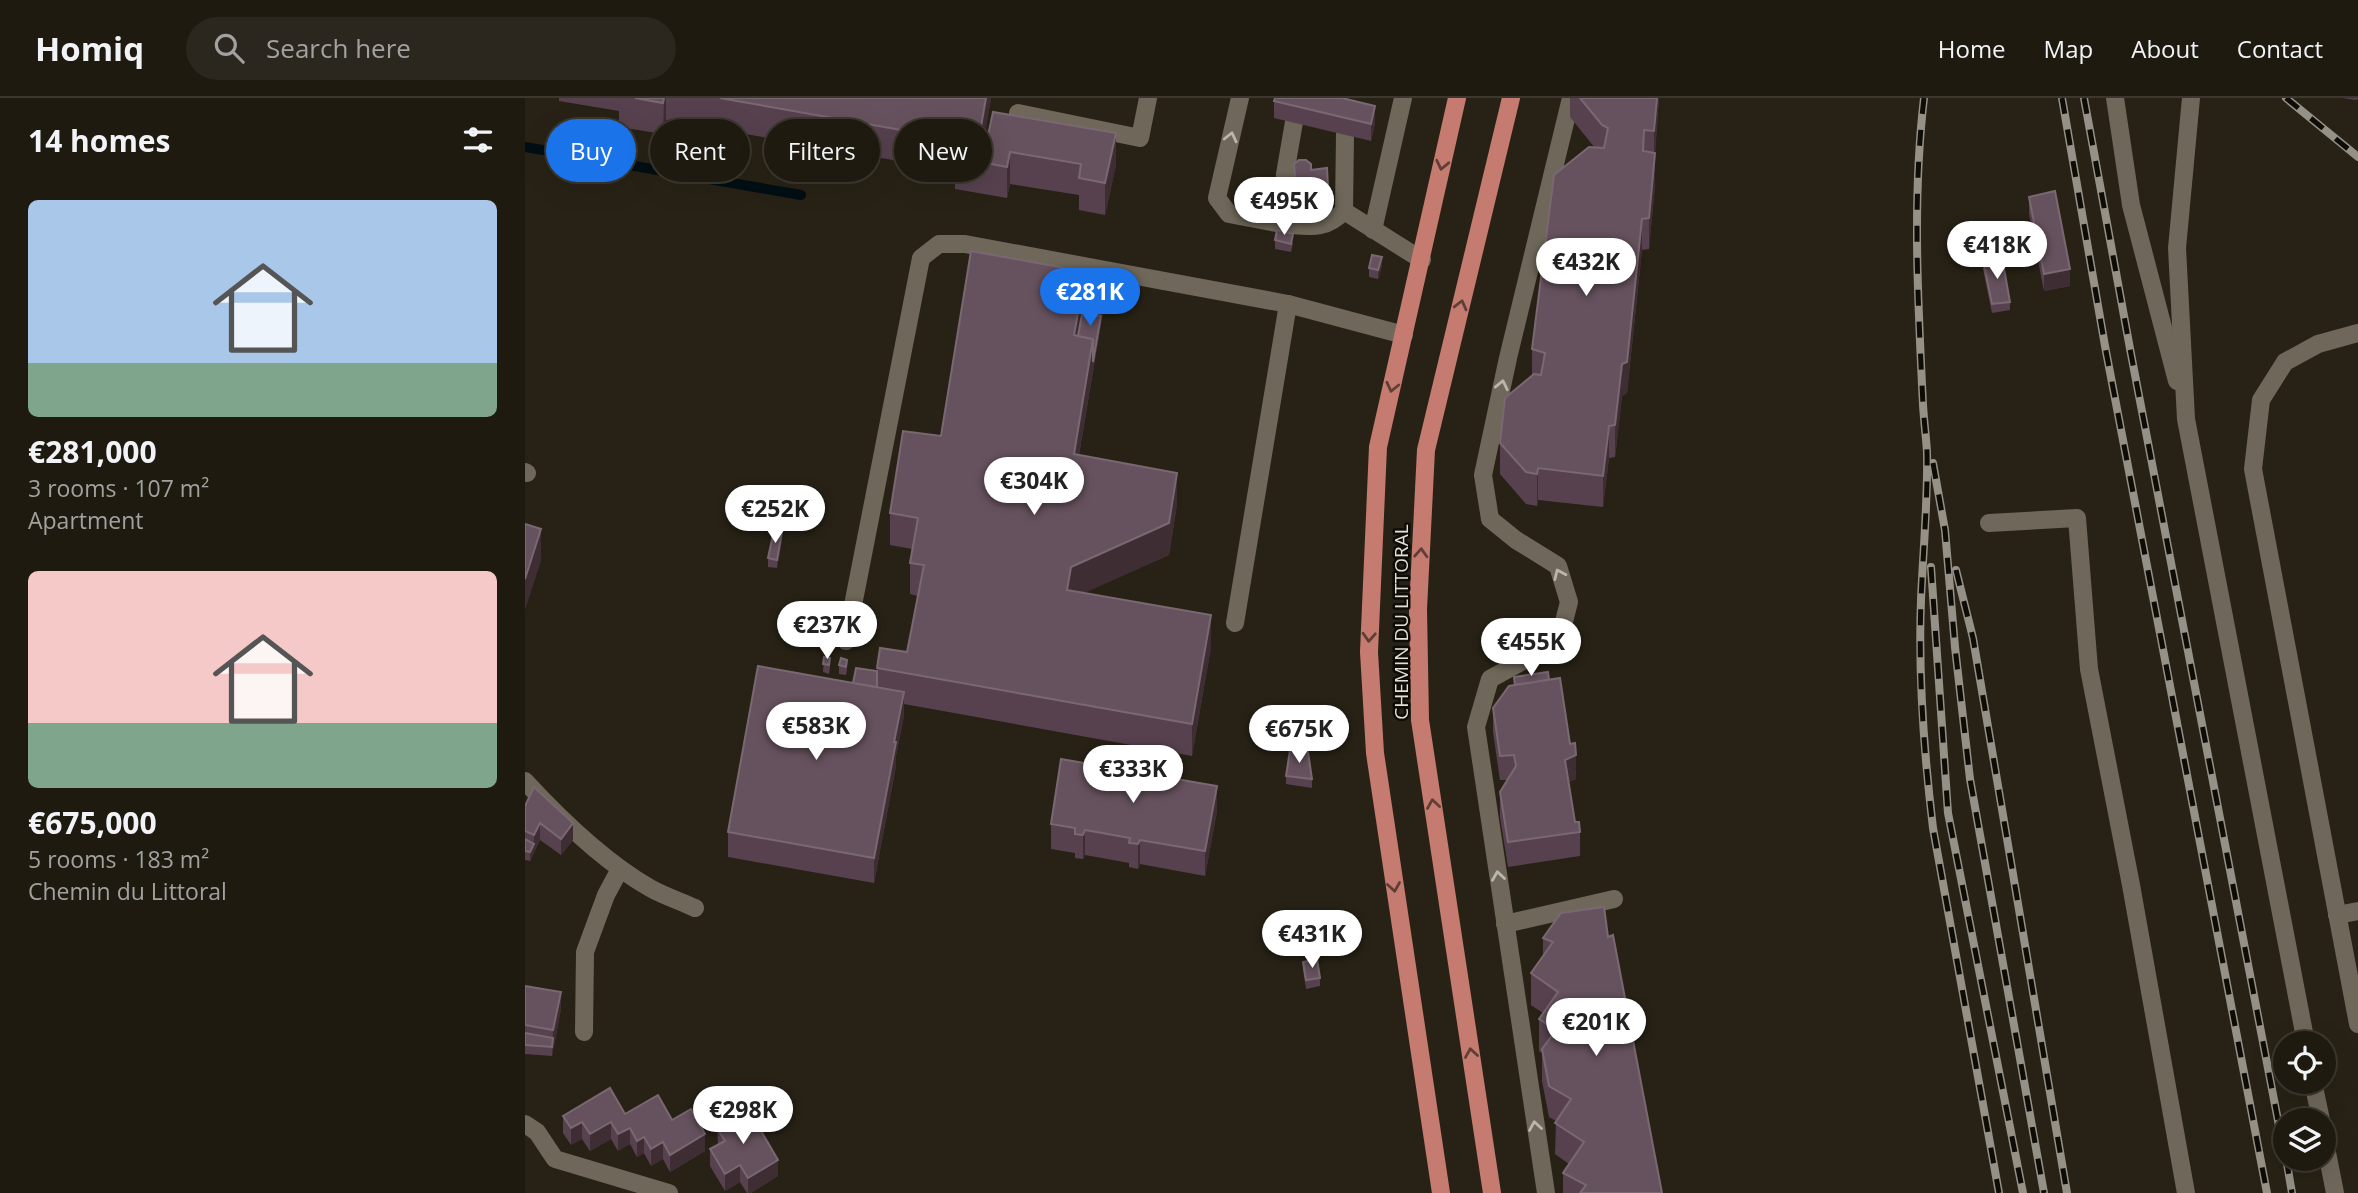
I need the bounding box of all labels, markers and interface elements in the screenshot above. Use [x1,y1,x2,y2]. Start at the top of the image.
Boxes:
search box [186,17,676,80]
text: Homiq [35,26,144,71]
icon: search [210,29,248,67]
text: Search here [266,30,411,66]
text: Home [1938,32,2006,65]
text: Map [2044,32,2093,65]
text: About [2131,32,2199,65]
text: Contact [2237,32,2323,65]
chip: Buy [546,119,636,182]
chip: Rent [650,119,750,182]
chip: Filters [764,119,880,182]
chip: New [894,119,992,182]
text: 14 homes [28,120,171,161]
icon: filters [459,121,497,159]
one-way arrow [1223,131,1237,143]
one-way arrow [1436,159,1451,171]
pin: €495K [1235,178,1333,237]
text: €495K [1250,184,1318,216]
pin: €418K [1948,222,2046,281]
text: €418K [1963,228,2031,260]
pin: €432K [1537,238,1635,298]
icon: home [200,245,326,371]
text: €432K [1552,245,1620,277]
pin: €281K [1041,268,1139,328]
text: €281K [1056,275,1124,307]
one-way arrow [1452,299,1467,311]
one-way arrow [1494,379,1508,391]
one-way arrow [1386,380,1400,392]
text: €281,000 [28,431,157,472]
pin: €304K [985,458,1083,517]
text: €304K [1000,464,1068,496]
text: 3 rooms · 107 m² [28,472,209,504]
pin: €252K [726,486,824,545]
text: €252K [741,492,809,524]
text: Apartment [28,504,144,536]
street label: CHEMIN DU LITTORAL [1388,524,1414,720]
one-way arrow [1413,547,1428,558]
one-way arrow [1553,569,1567,581]
pin: €237K [778,602,876,661]
text: €237K [793,608,861,640]
icon: home [200,616,326,742]
pin: €455K [1482,618,1580,678]
text: €455K [1497,625,1565,657]
one-way arrow [1362,631,1377,642]
pin: €583K [767,702,865,762]
pin: €675K [1250,706,1348,765]
text: €583K [782,709,850,741]
text: €675K [1265,712,1333,744]
pin: €333K [1084,746,1182,805]
text: €333K [1099,752,1167,784]
one-way arrow [1425,798,1440,810]
text: €675,000 [28,802,157,843]
text: 5 rooms · 183 m² [28,843,209,875]
one-way arrow [1491,870,1506,882]
text: Chemin du Littoral [28,875,227,907]
one-way arrow [1386,881,1401,893]
pin: €431K [1263,910,1361,970]
text: €431K [1278,917,1346,949]
pin: €201K [1547,998,1645,1058]
text: €201K [1562,1005,1630,1037]
map controls [2273,1031,2336,1171]
button: locate [2273,1031,2336,1094]
one-way arrow [1464,1047,1479,1059]
pin: €298K [694,1086,792,1146]
text: €298K [709,1093,777,1125]
button: layers [2273,1108,2336,1171]
one-way arrow [1528,1120,1543,1132]

